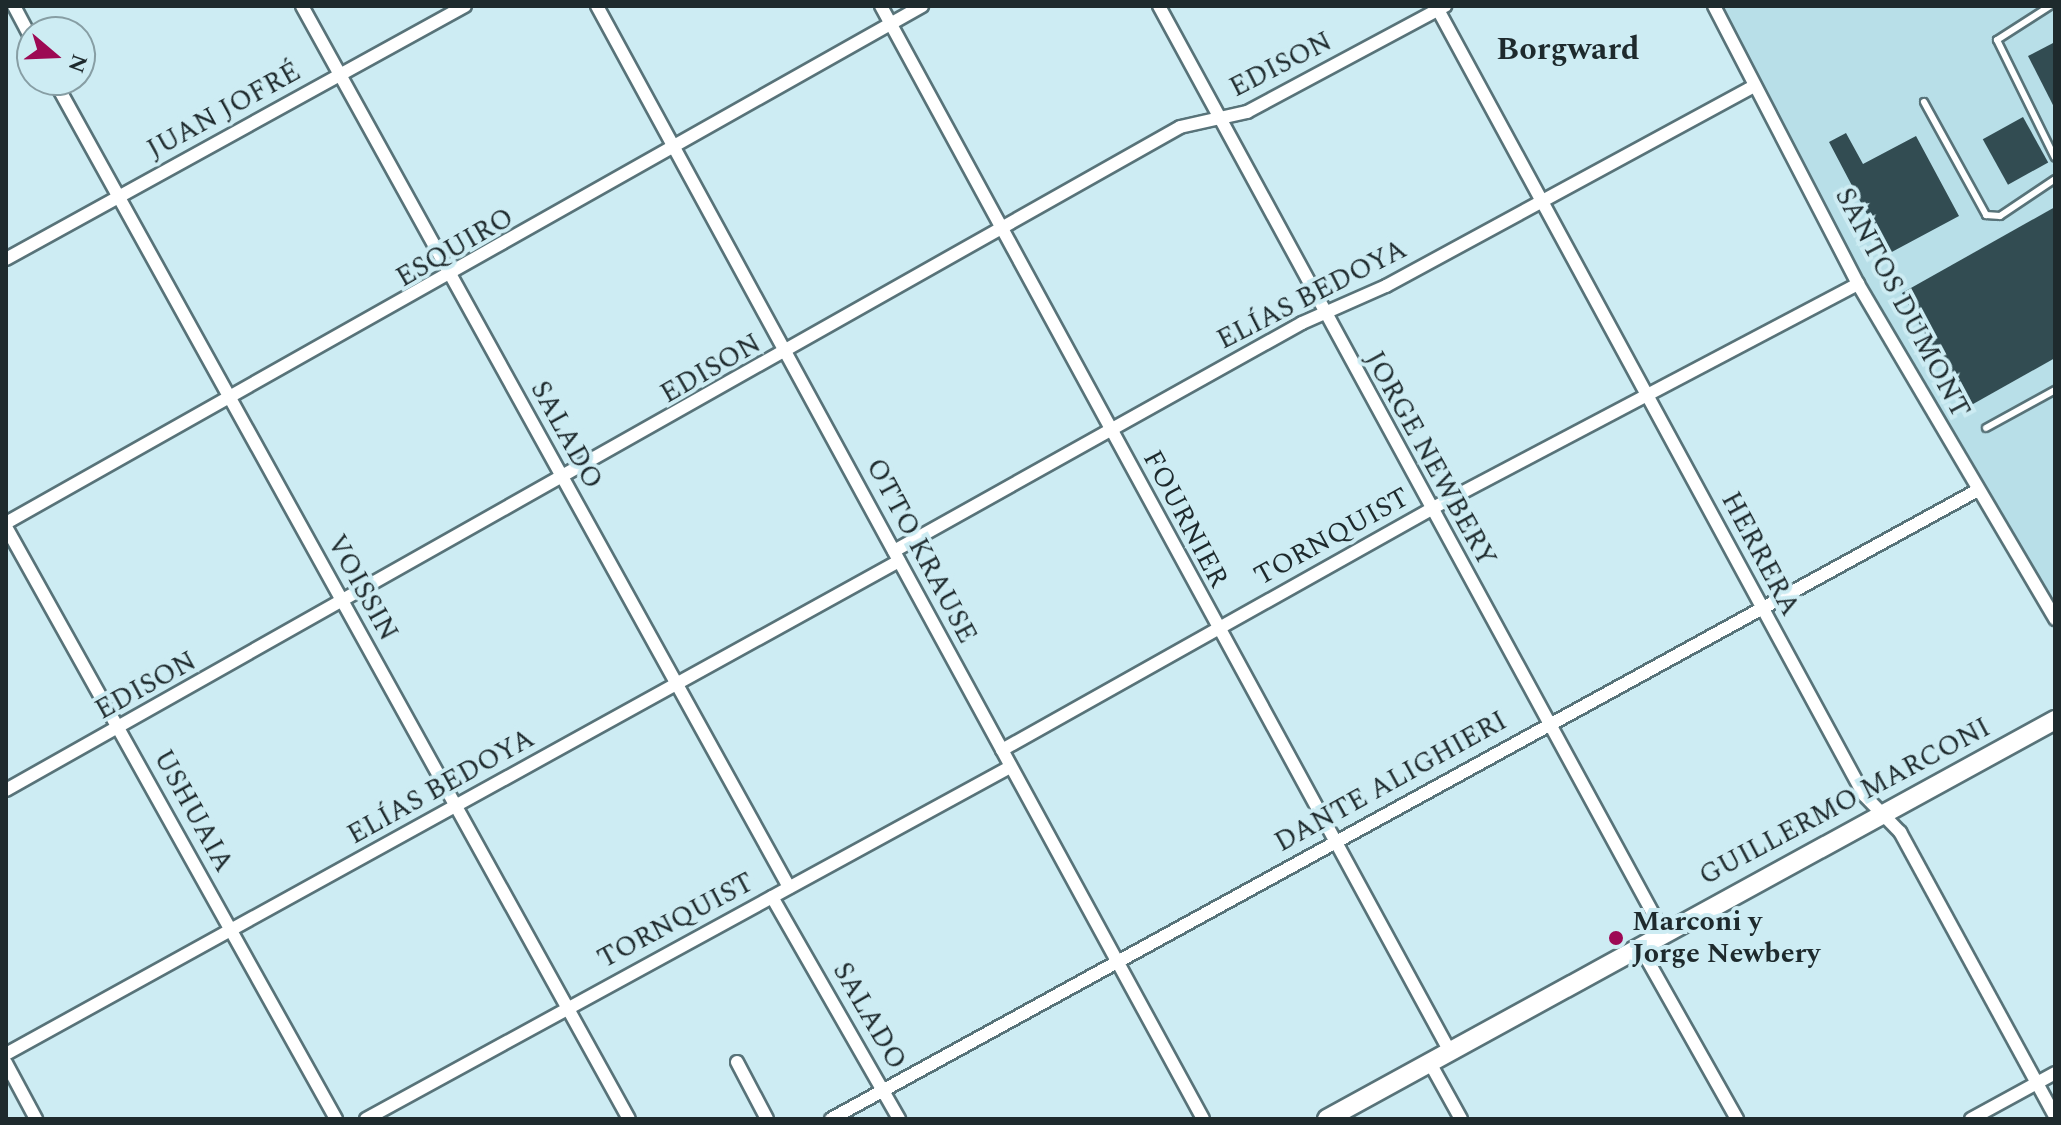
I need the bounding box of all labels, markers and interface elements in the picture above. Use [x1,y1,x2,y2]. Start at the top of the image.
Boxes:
north arrow [16,16,96,96]
street label: EDISON [1224,25,1338,105]
district label: Borgward [1496,31,1640,69]
text: N [59,49,96,77]
street label: JUAN JOFRÉ [141,55,307,167]
street label: SANTOS DUMONT [1827,182,1977,424]
street label: ESQUIRO [390,201,520,295]
street label: ELÍAS BEDOYA [1212,233,1412,357]
street label: EDISON [655,327,767,411]
street label: JORGE NEWBERY [1357,345,1503,573]
street label: SALADO [523,375,609,495]
street label: FOURNIER [1135,445,1235,593]
street label: OTTO KRAUSE [858,453,984,649]
street label: TORNQUIST [1249,481,1415,593]
street label: HERRERA [1713,486,1807,622]
street label: VOISSIN [319,529,405,647]
street label: EDISON [89,644,203,728]
street label: DANTE ALIGHIERI [1269,704,1513,860]
street label: GUILLERMO MARCONI [1694,711,1996,893]
street label: ELÍAS BEDOYA [342,722,540,852]
street label: USHUAIA [146,744,240,878]
street label: TORNQUIST [592,866,760,976]
place label: Marconi y Jorge Newbery [1632,905,1820,971]
marker: Marconi y Jorge Newbery [1607,929,1625,947]
street label: SALADO [825,956,913,1076]

